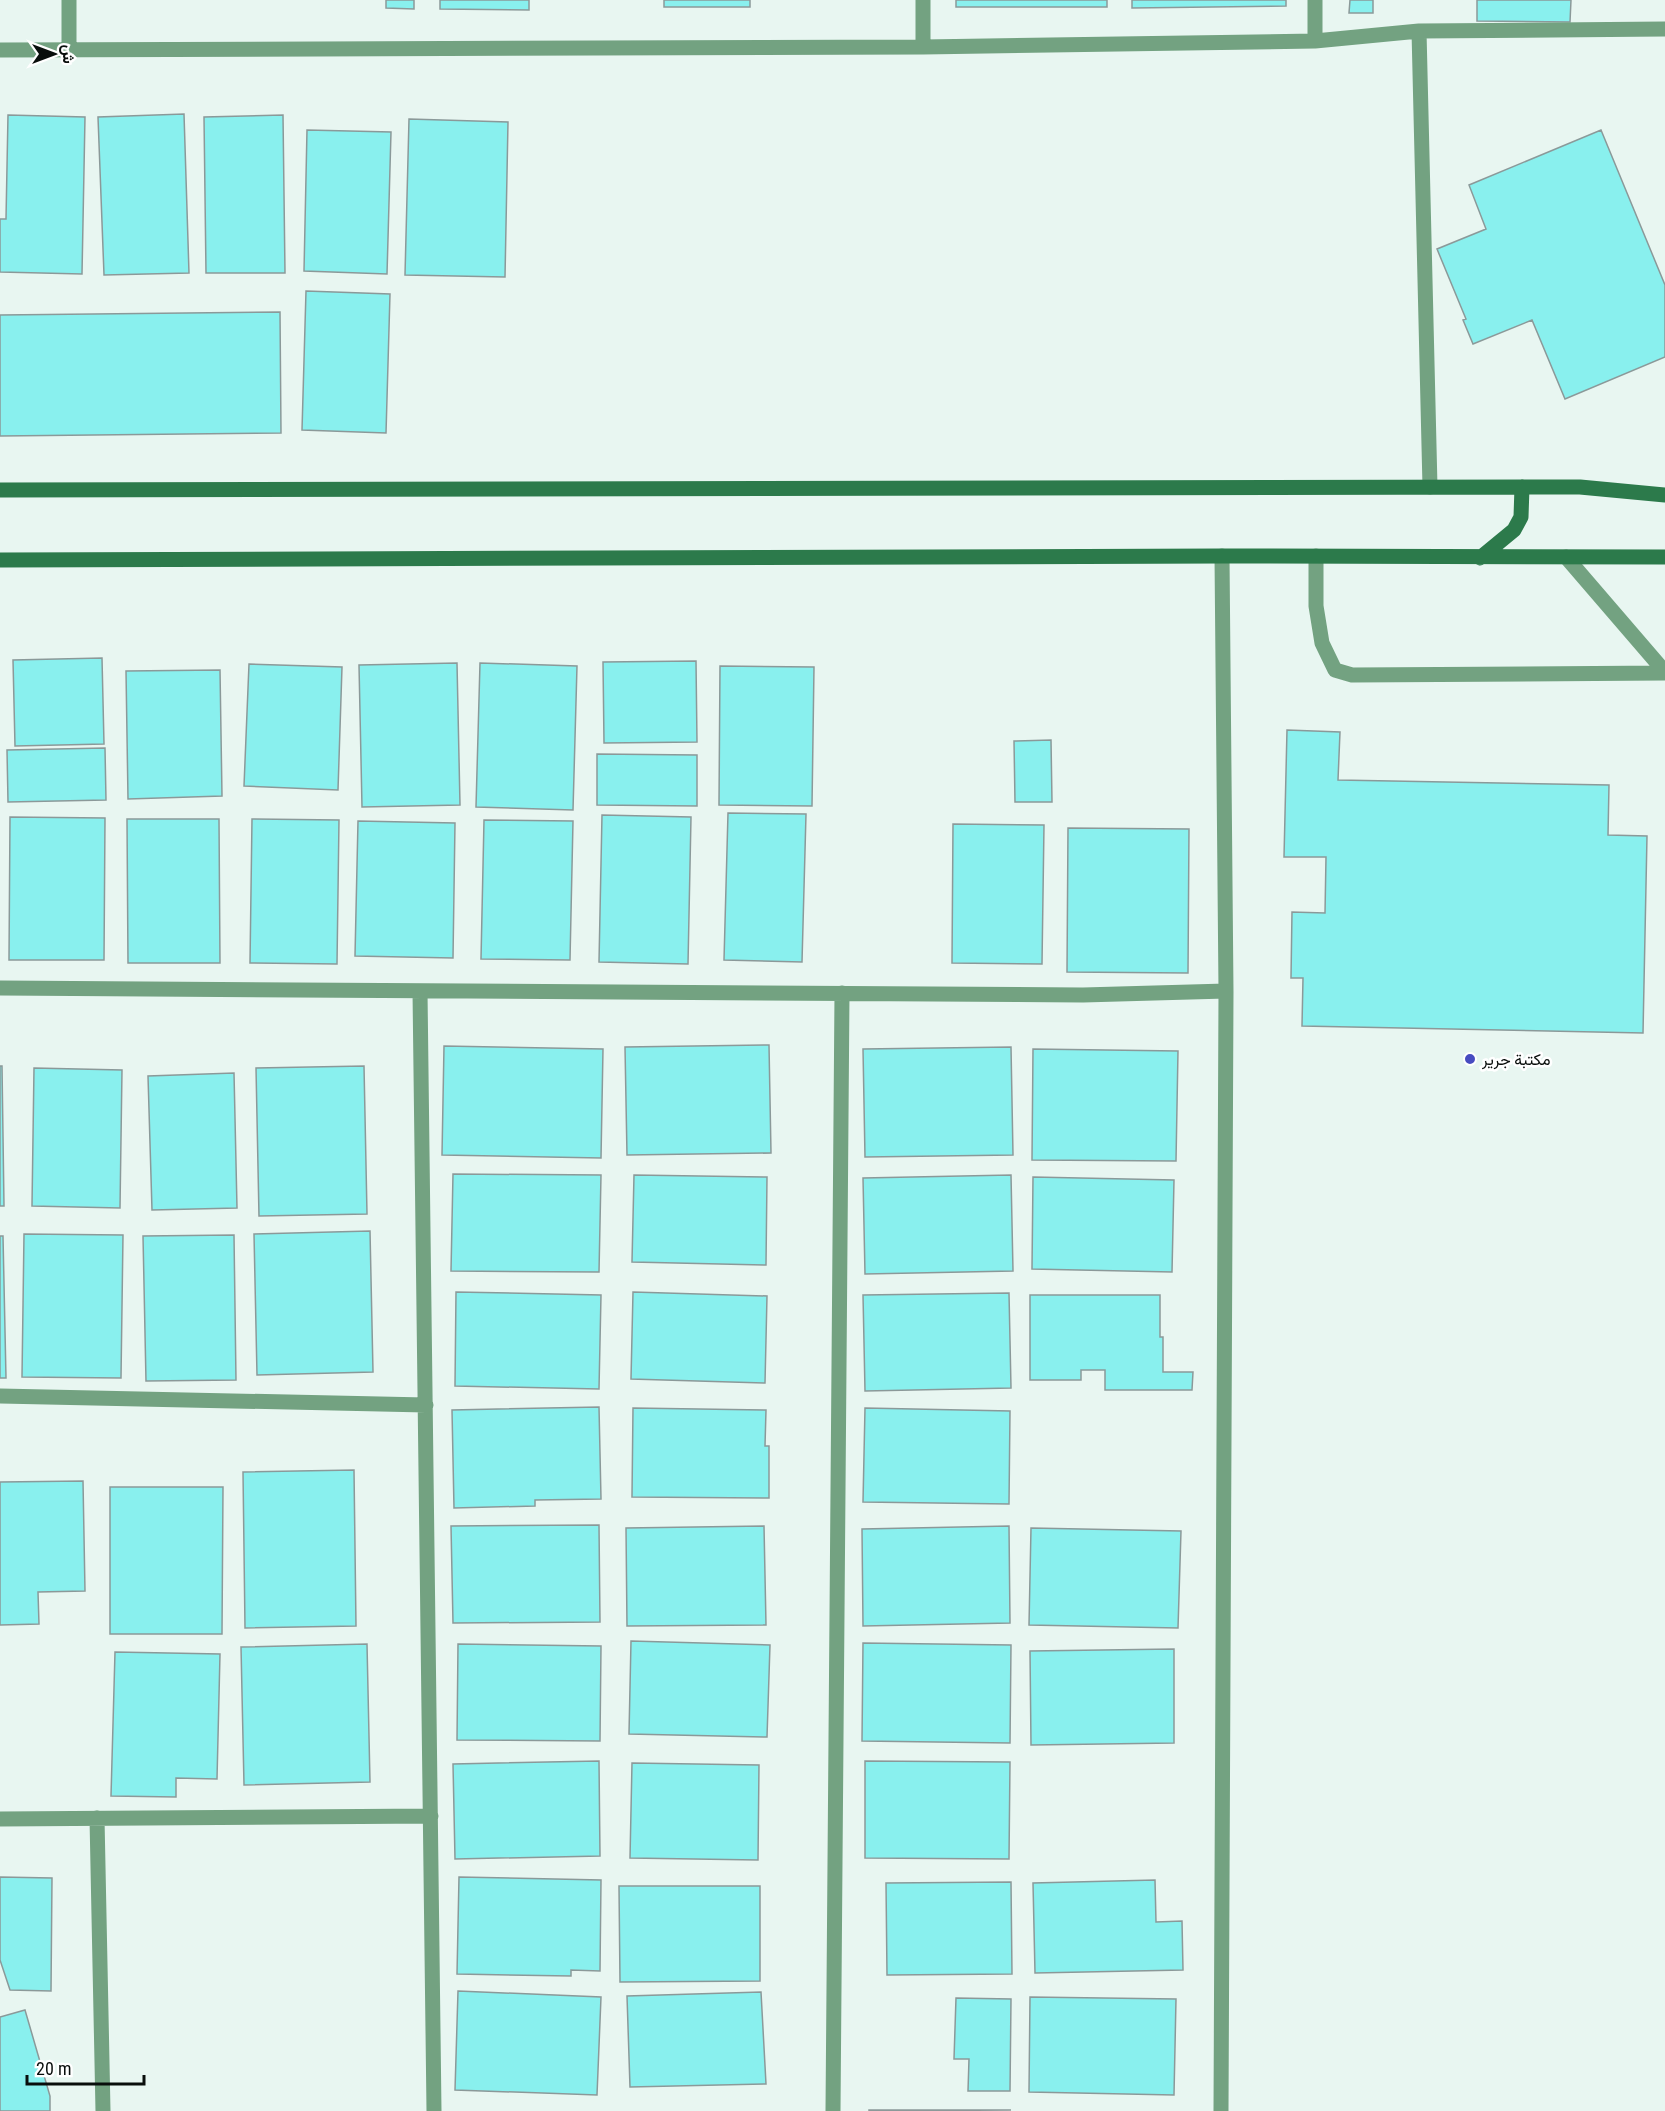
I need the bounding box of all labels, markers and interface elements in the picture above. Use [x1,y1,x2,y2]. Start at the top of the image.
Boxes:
north arrow [24,24,84,84]
text: ش [59,44,78,64]
place label: مكتبة جرير [1481,1050,1551,1070]
marker: مكتبة جرير [1463,1052,1477,1066]
scale bar [27,2048,144,2086]
text: 20 m [36,2058,71,2079]

